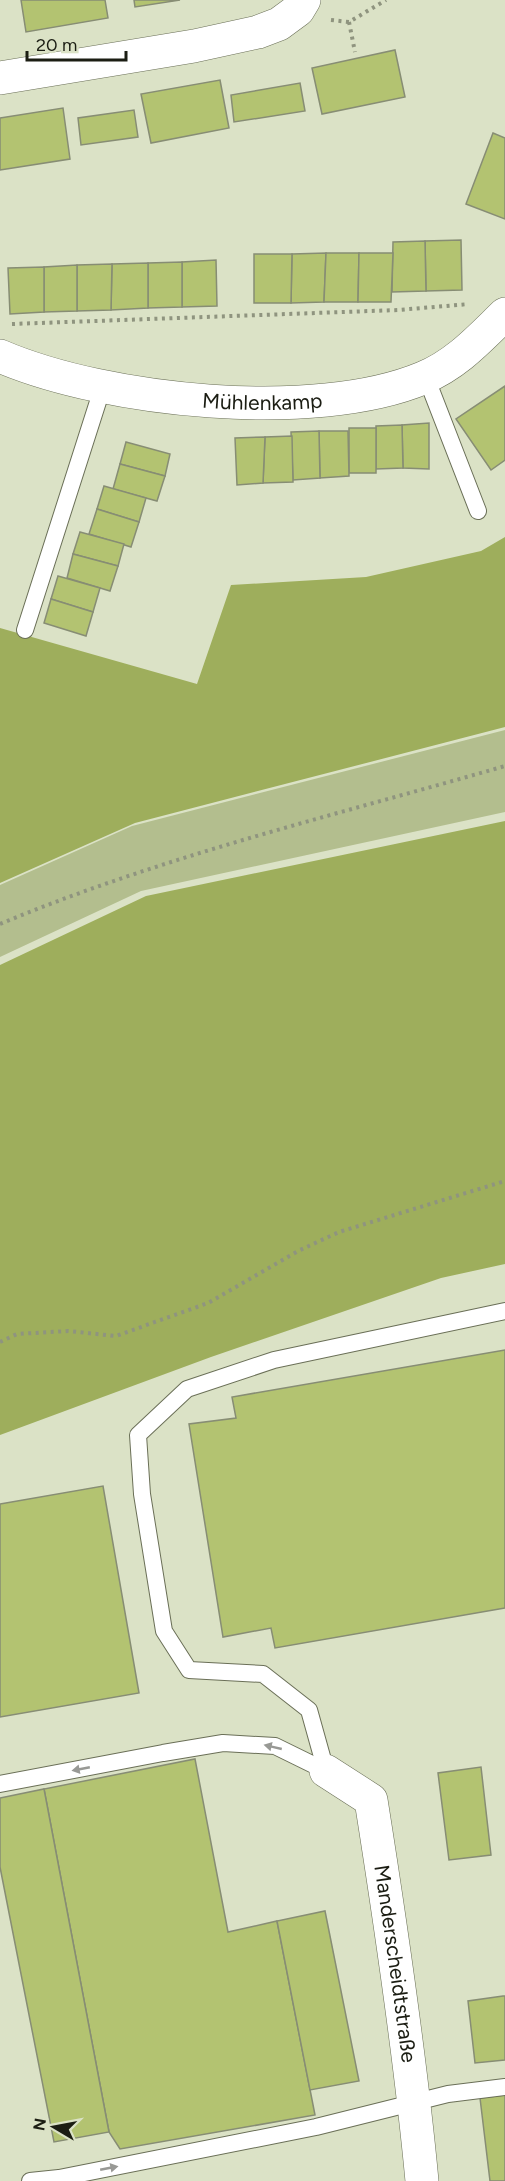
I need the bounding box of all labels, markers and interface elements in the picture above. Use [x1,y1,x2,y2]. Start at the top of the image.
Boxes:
scale bar [27,24,126,62]
text: 20 m [36,34,77,56]
street label: Mühlenkamp [202,387,323,415]
one-way arrow [264,1742,282,1752]
one-way arrow [71,1765,90,1774]
street label: Manderscheidtstraße [369,1863,422,2064]
north arrow [24,2097,84,2157]
text: N [29,2117,50,2132]
one-way arrow [99,2163,118,2172]

